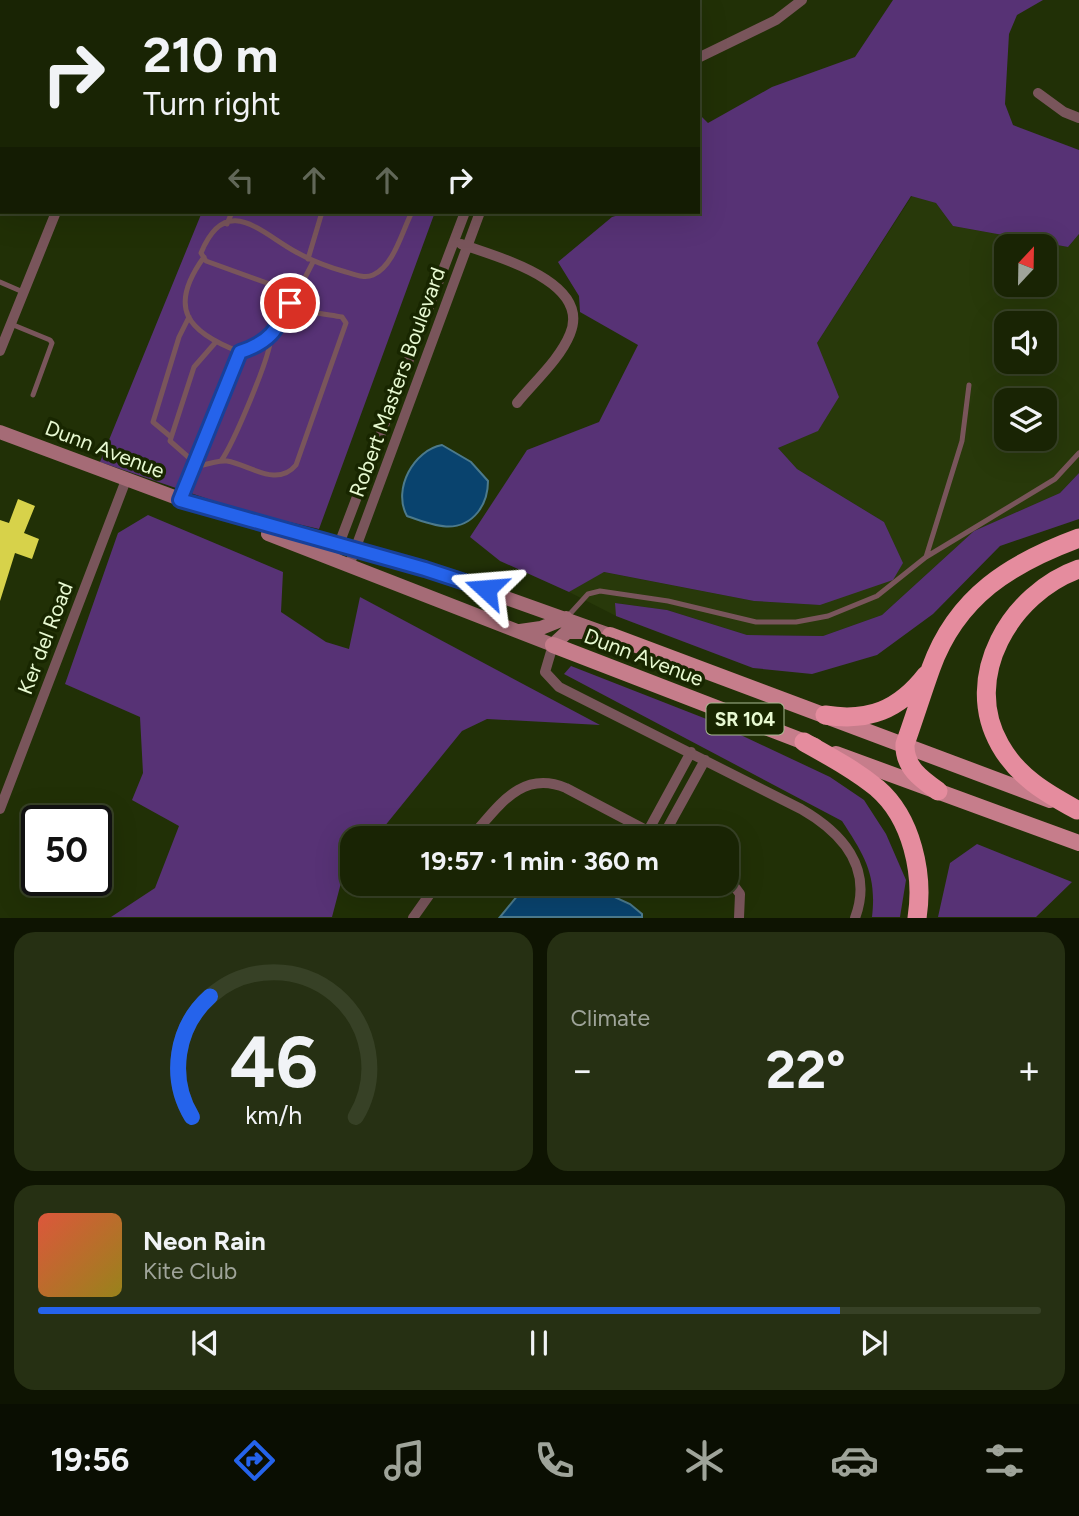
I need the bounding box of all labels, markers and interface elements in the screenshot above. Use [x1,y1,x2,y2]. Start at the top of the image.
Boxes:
text: 210 m [143,25,278,84]
icon: right [28,28,119,119]
text: Turn right [143,85,281,123]
icon: left [222,161,260,199]
icon: ahead [295,161,333,199]
icon: ahead [368,161,406,199]
icon: right [441,161,479,199]
north arrow [994,234,1057,298]
map controls [994,234,1057,451]
street label: Robert Masters Boulevard [344,264,450,500]
pin [260,273,320,333]
icon: arrive [271,284,309,322]
button: sound [994,311,1057,374]
button: layers [994,388,1057,451]
street label: Dunn Avenue [42,415,168,483]
position arrow [449,552,523,626]
street label: Ker del Road [12,578,78,698]
street label: Dunn Avenue [581,623,707,691]
road number: SR 104 [706,704,784,734]
speed limit sign: 50 [21,805,112,896]
text: 19:57 · 1 min · 360 m [420,845,659,877]
text: Climate [571,1004,650,1032]
text: 46 [229,1019,317,1106]
text: 22° [766,1039,846,1101]
text: − [571,1047,594,1093]
text: + [1017,1047,1041,1093]
text: km/h [245,1100,302,1130]
text: Neon Rain [143,1225,266,1257]
text: Kite Club [143,1257,237,1285]
icon: previous [186,1324,224,1362]
icon: pause [520,1324,558,1362]
icon: next [855,1324,893,1362]
icon: directions [230,1436,279,1485]
icon: music [380,1436,429,1485]
icon: phone [530,1436,579,1485]
icon: climate [680,1436,729,1485]
icon: car [830,1436,879,1485]
icon: filters [980,1436,1029,1485]
text: 19:56 [50,1441,129,1479]

